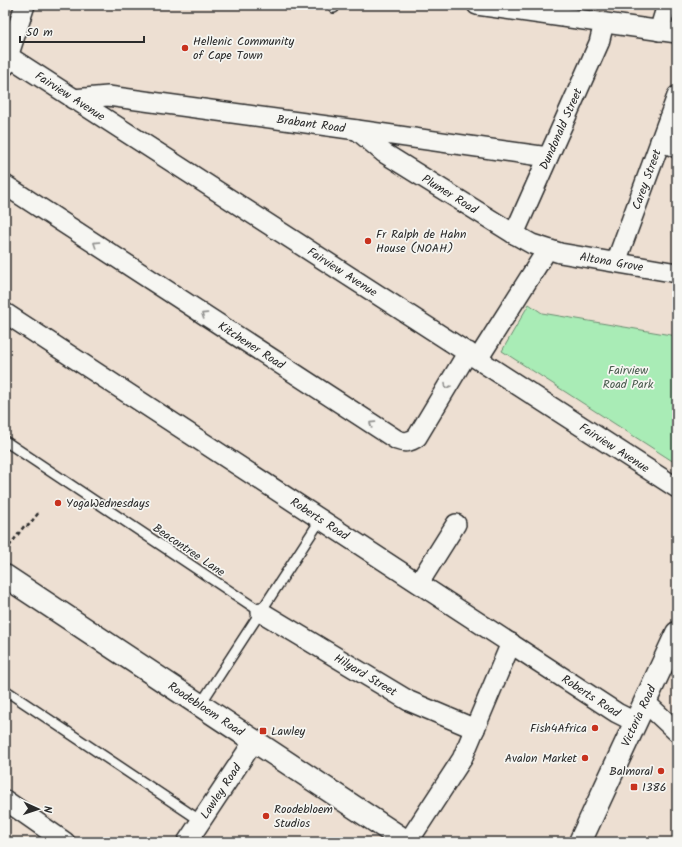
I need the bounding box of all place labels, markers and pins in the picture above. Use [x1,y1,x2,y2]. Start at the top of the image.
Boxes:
place label: Hellenic Community of Cape Town [193,32,295,65]
marker: Hellenic Community of Cape Town [180,43,190,53]
place label: Fr Ralph de Hahn House (NOAH) [376,225,466,258]
marker: Fr Ralph de Hahn House (NOAH) [363,236,373,246]
place label: YogaWednesdays [66,494,150,513]
marker: YogaWednesdays [53,498,63,508]
place label: Fish4Africa [530,719,587,738]
place label: Lawley [271,722,306,741]
marker: Fish4Africa [590,723,600,733]
marker: Lawley [258,726,268,736]
place label: Avalon Market [505,749,577,768]
marker: Avalon Market [580,753,590,763]
place label: Balmoral [609,762,653,781]
marker: Balmoral [656,766,666,776]
place label: 1386 [642,778,667,797]
marker: 1386 [629,782,639,792]
place label: Roodebloem Studios [274,800,333,833]
marker: Roodebloem Studios [261,811,271,821]

